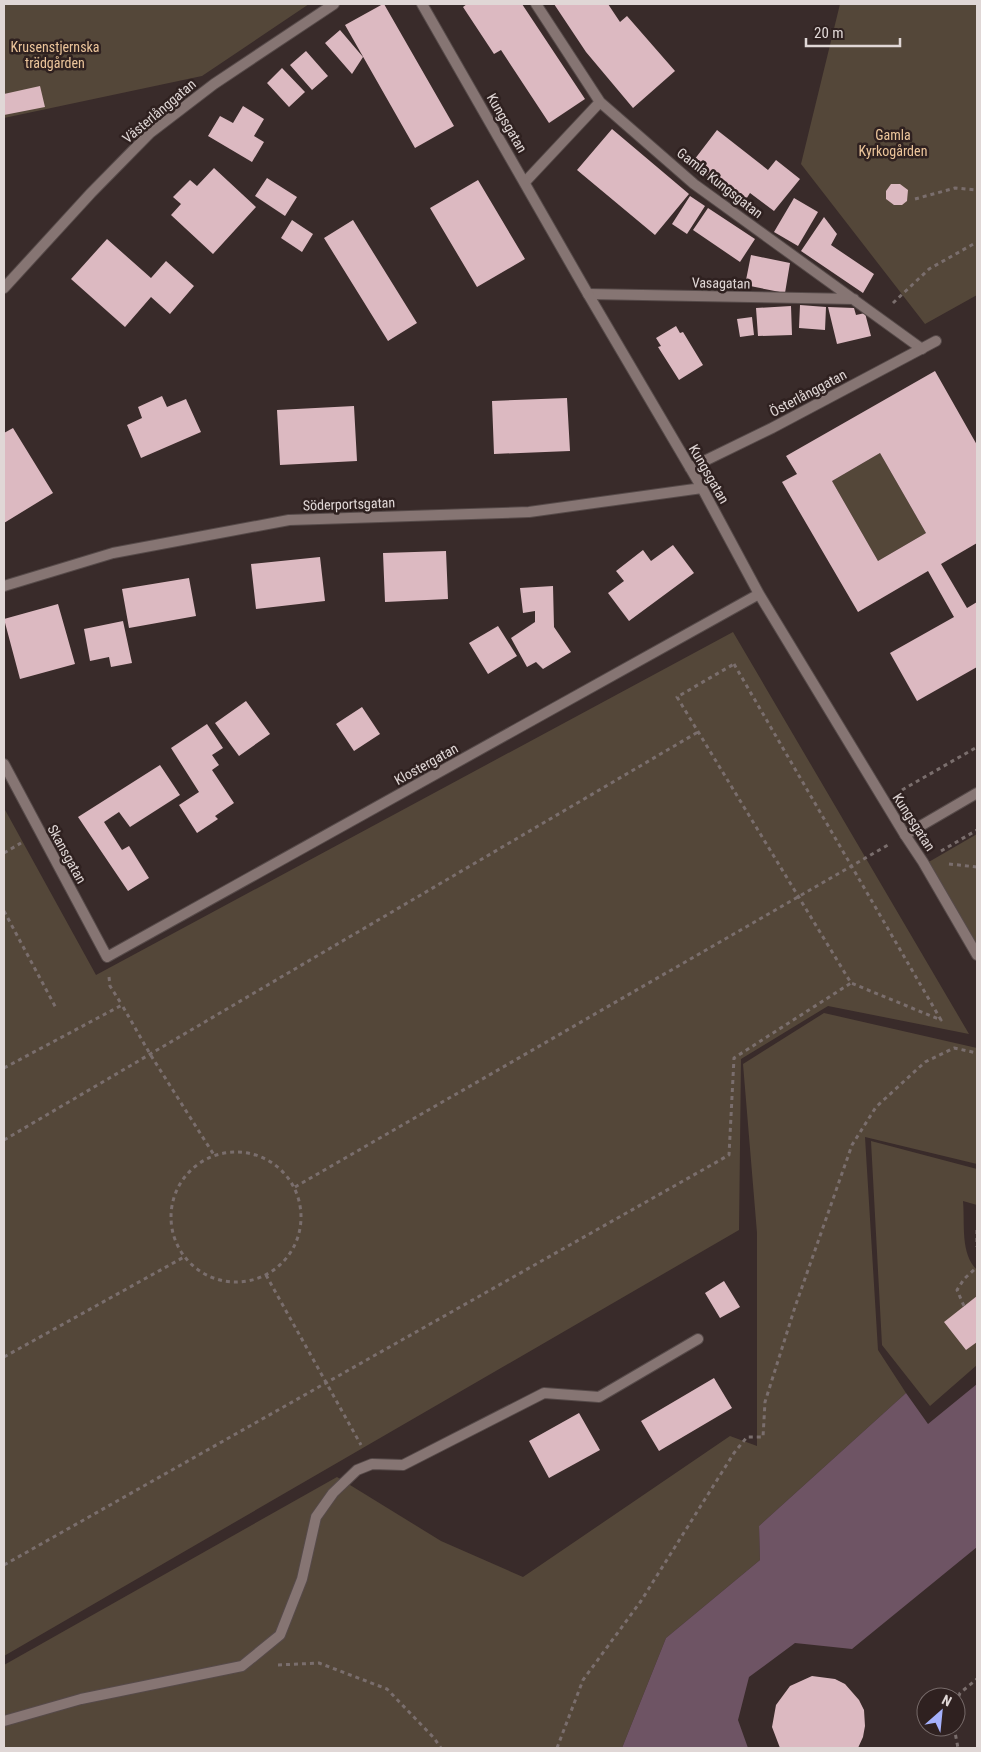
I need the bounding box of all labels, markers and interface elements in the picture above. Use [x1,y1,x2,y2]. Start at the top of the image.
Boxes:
scale bar [806,15,900,47]
text: 20 m [814,24,844,42]
park label: Krusenstjernska trädgården [10,39,100,71]
street label: Västerlånggatan [119,76,199,146]
street label: Kungsgatan [484,91,530,155]
park label: Gamla Kyrkogården [859,127,927,159]
street label: Gamla Kungsgatan [674,145,766,221]
street label: Vasagatan [692,274,750,292]
street label: Österlånggatan [767,366,849,420]
street label: Kungsgatan [686,442,732,506]
street label: Söderportsgatan [303,494,395,514]
street label: Klostergatan [391,740,461,788]
street label: Kungsgatan [889,790,939,854]
street label: Skansgatan [44,822,90,886]
north arrow [916,1687,966,1737]
text: N [939,1691,954,1709]

